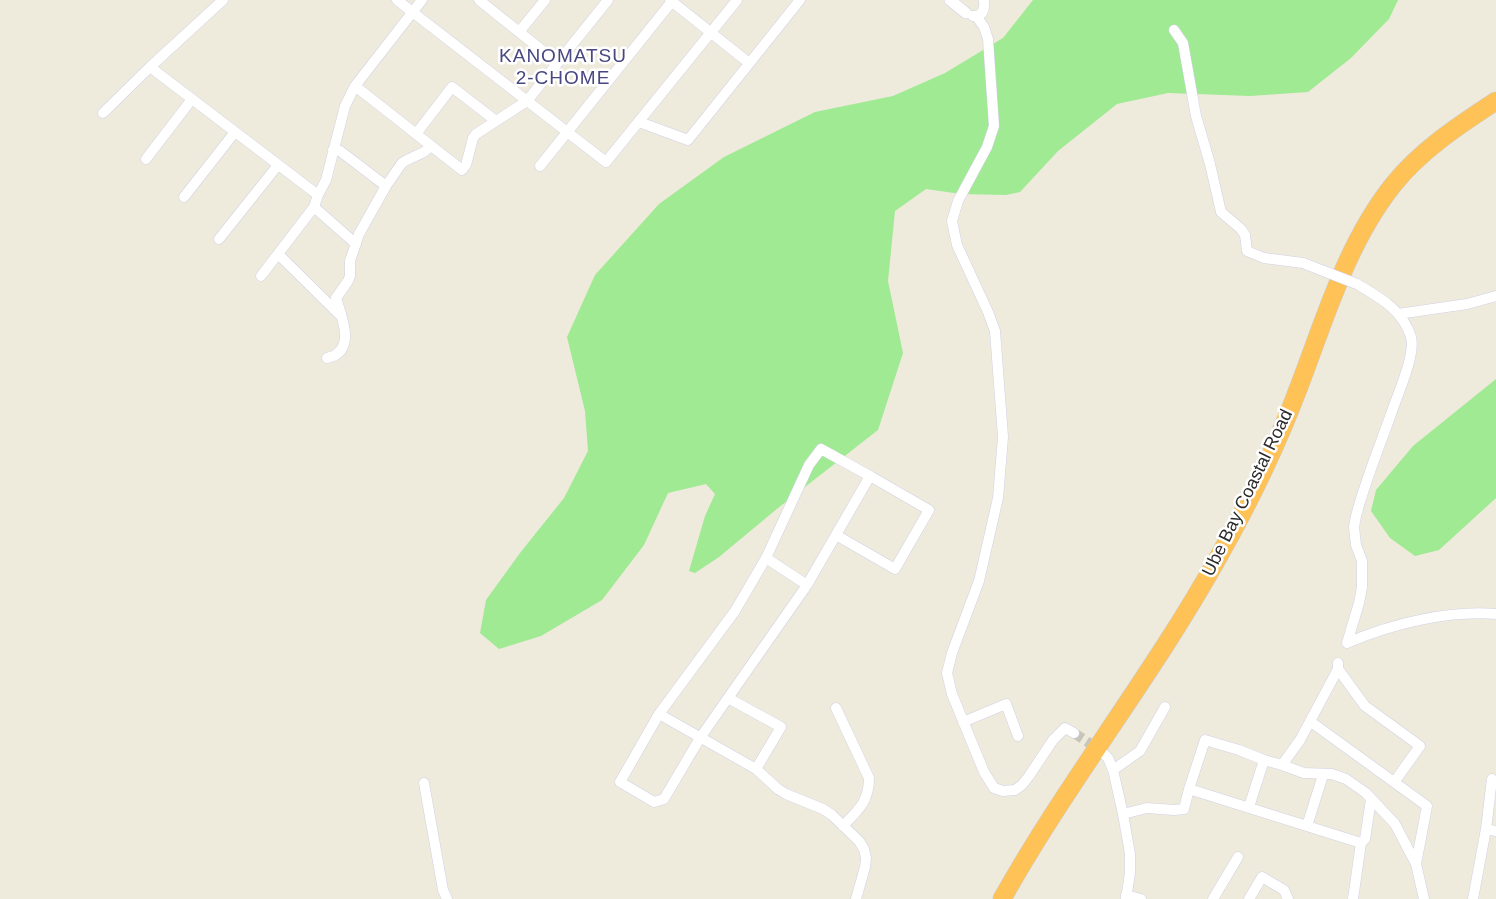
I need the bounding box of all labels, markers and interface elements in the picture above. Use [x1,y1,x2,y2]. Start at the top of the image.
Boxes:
district label: KANOMATSU 2-CHOME [498,46,628,90]
street label: Ube Bay Coastal Road [1198,406,1298,580]

